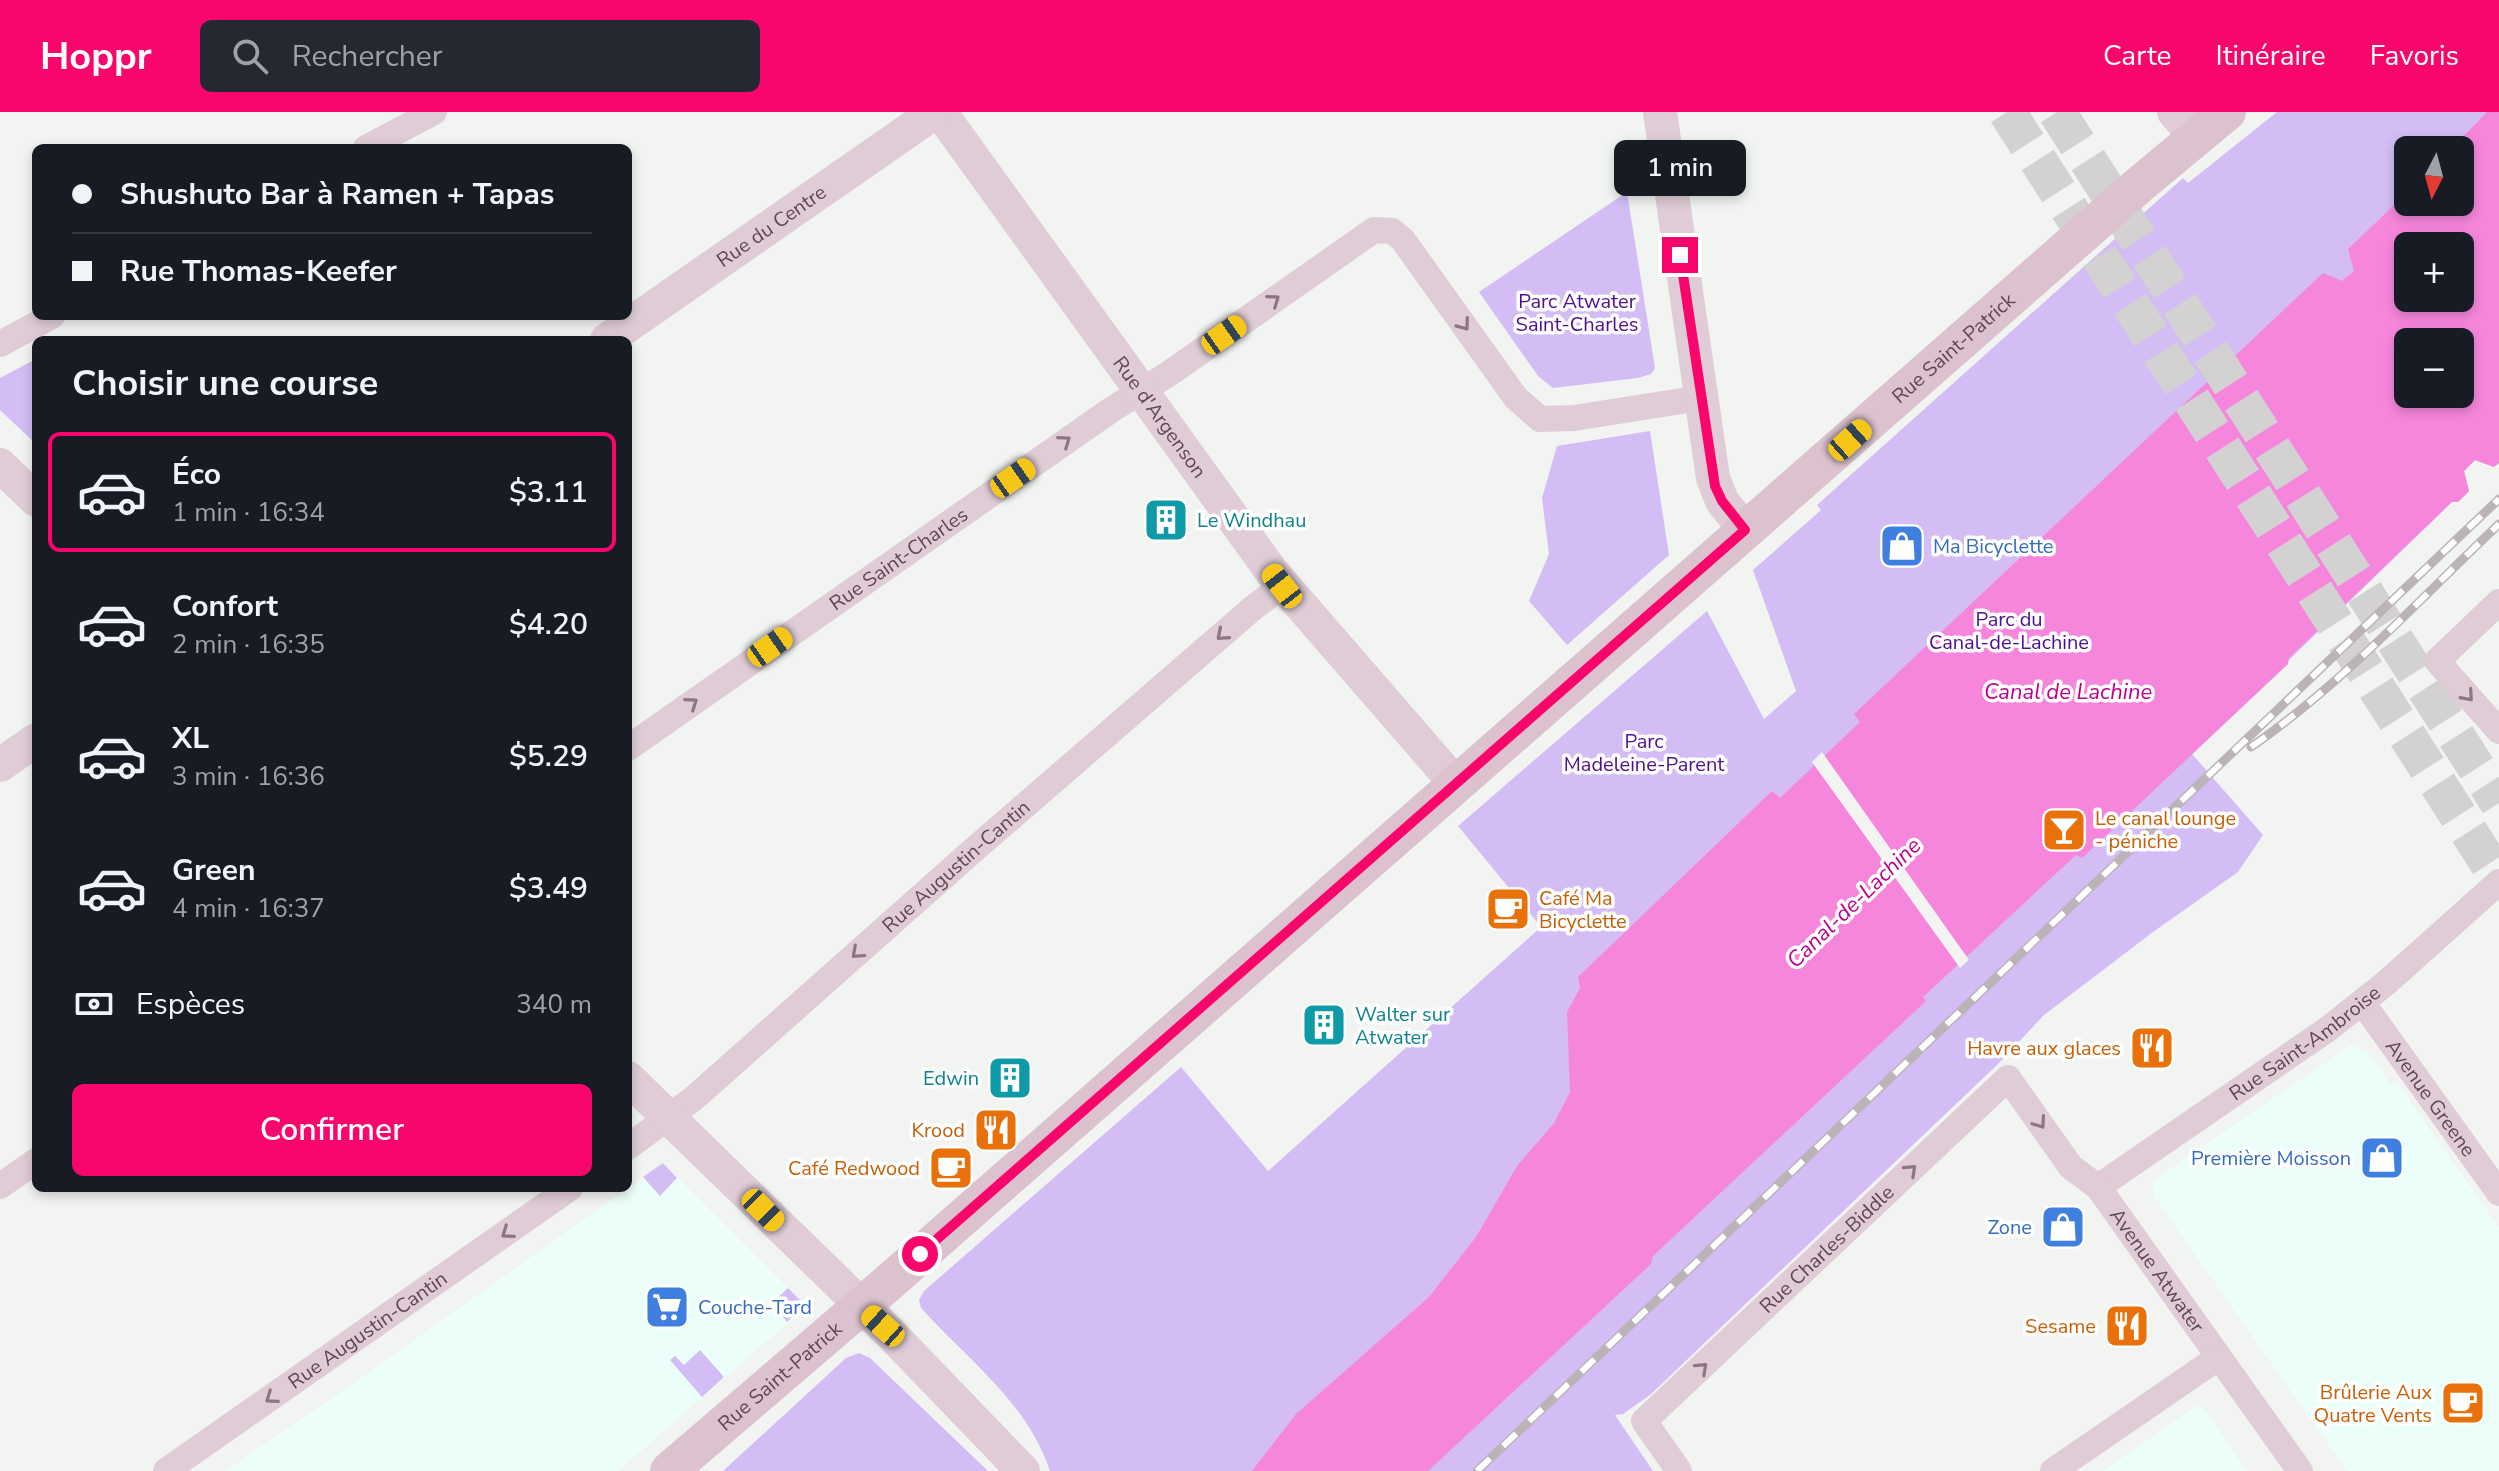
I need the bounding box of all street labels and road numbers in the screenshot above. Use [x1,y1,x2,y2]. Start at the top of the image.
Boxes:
street label: Rue du Centre [711,178,831,273]
street label: Rue Saint-Patrick [1886,286,2021,409]
street label: Rue d'Argenson [1107,351,1213,483]
street label: Rue Saint-Charles [824,501,973,617]
street label: Rue Augustin-Cantin [876,794,1036,939]
street label: Rue Saint-Ambroise [2224,979,2386,1107]
street label: Avenue Greene [2380,1034,2482,1162]
street label: Rue Charles-Biddle [1753,1179,1900,1319]
street label: Avenue Atwater [2104,1203,2211,1338]
street label: Rue Augustin-Cantin [283,1265,452,1395]
street label: Rue Saint-Patrick [712,1314,848,1437]

